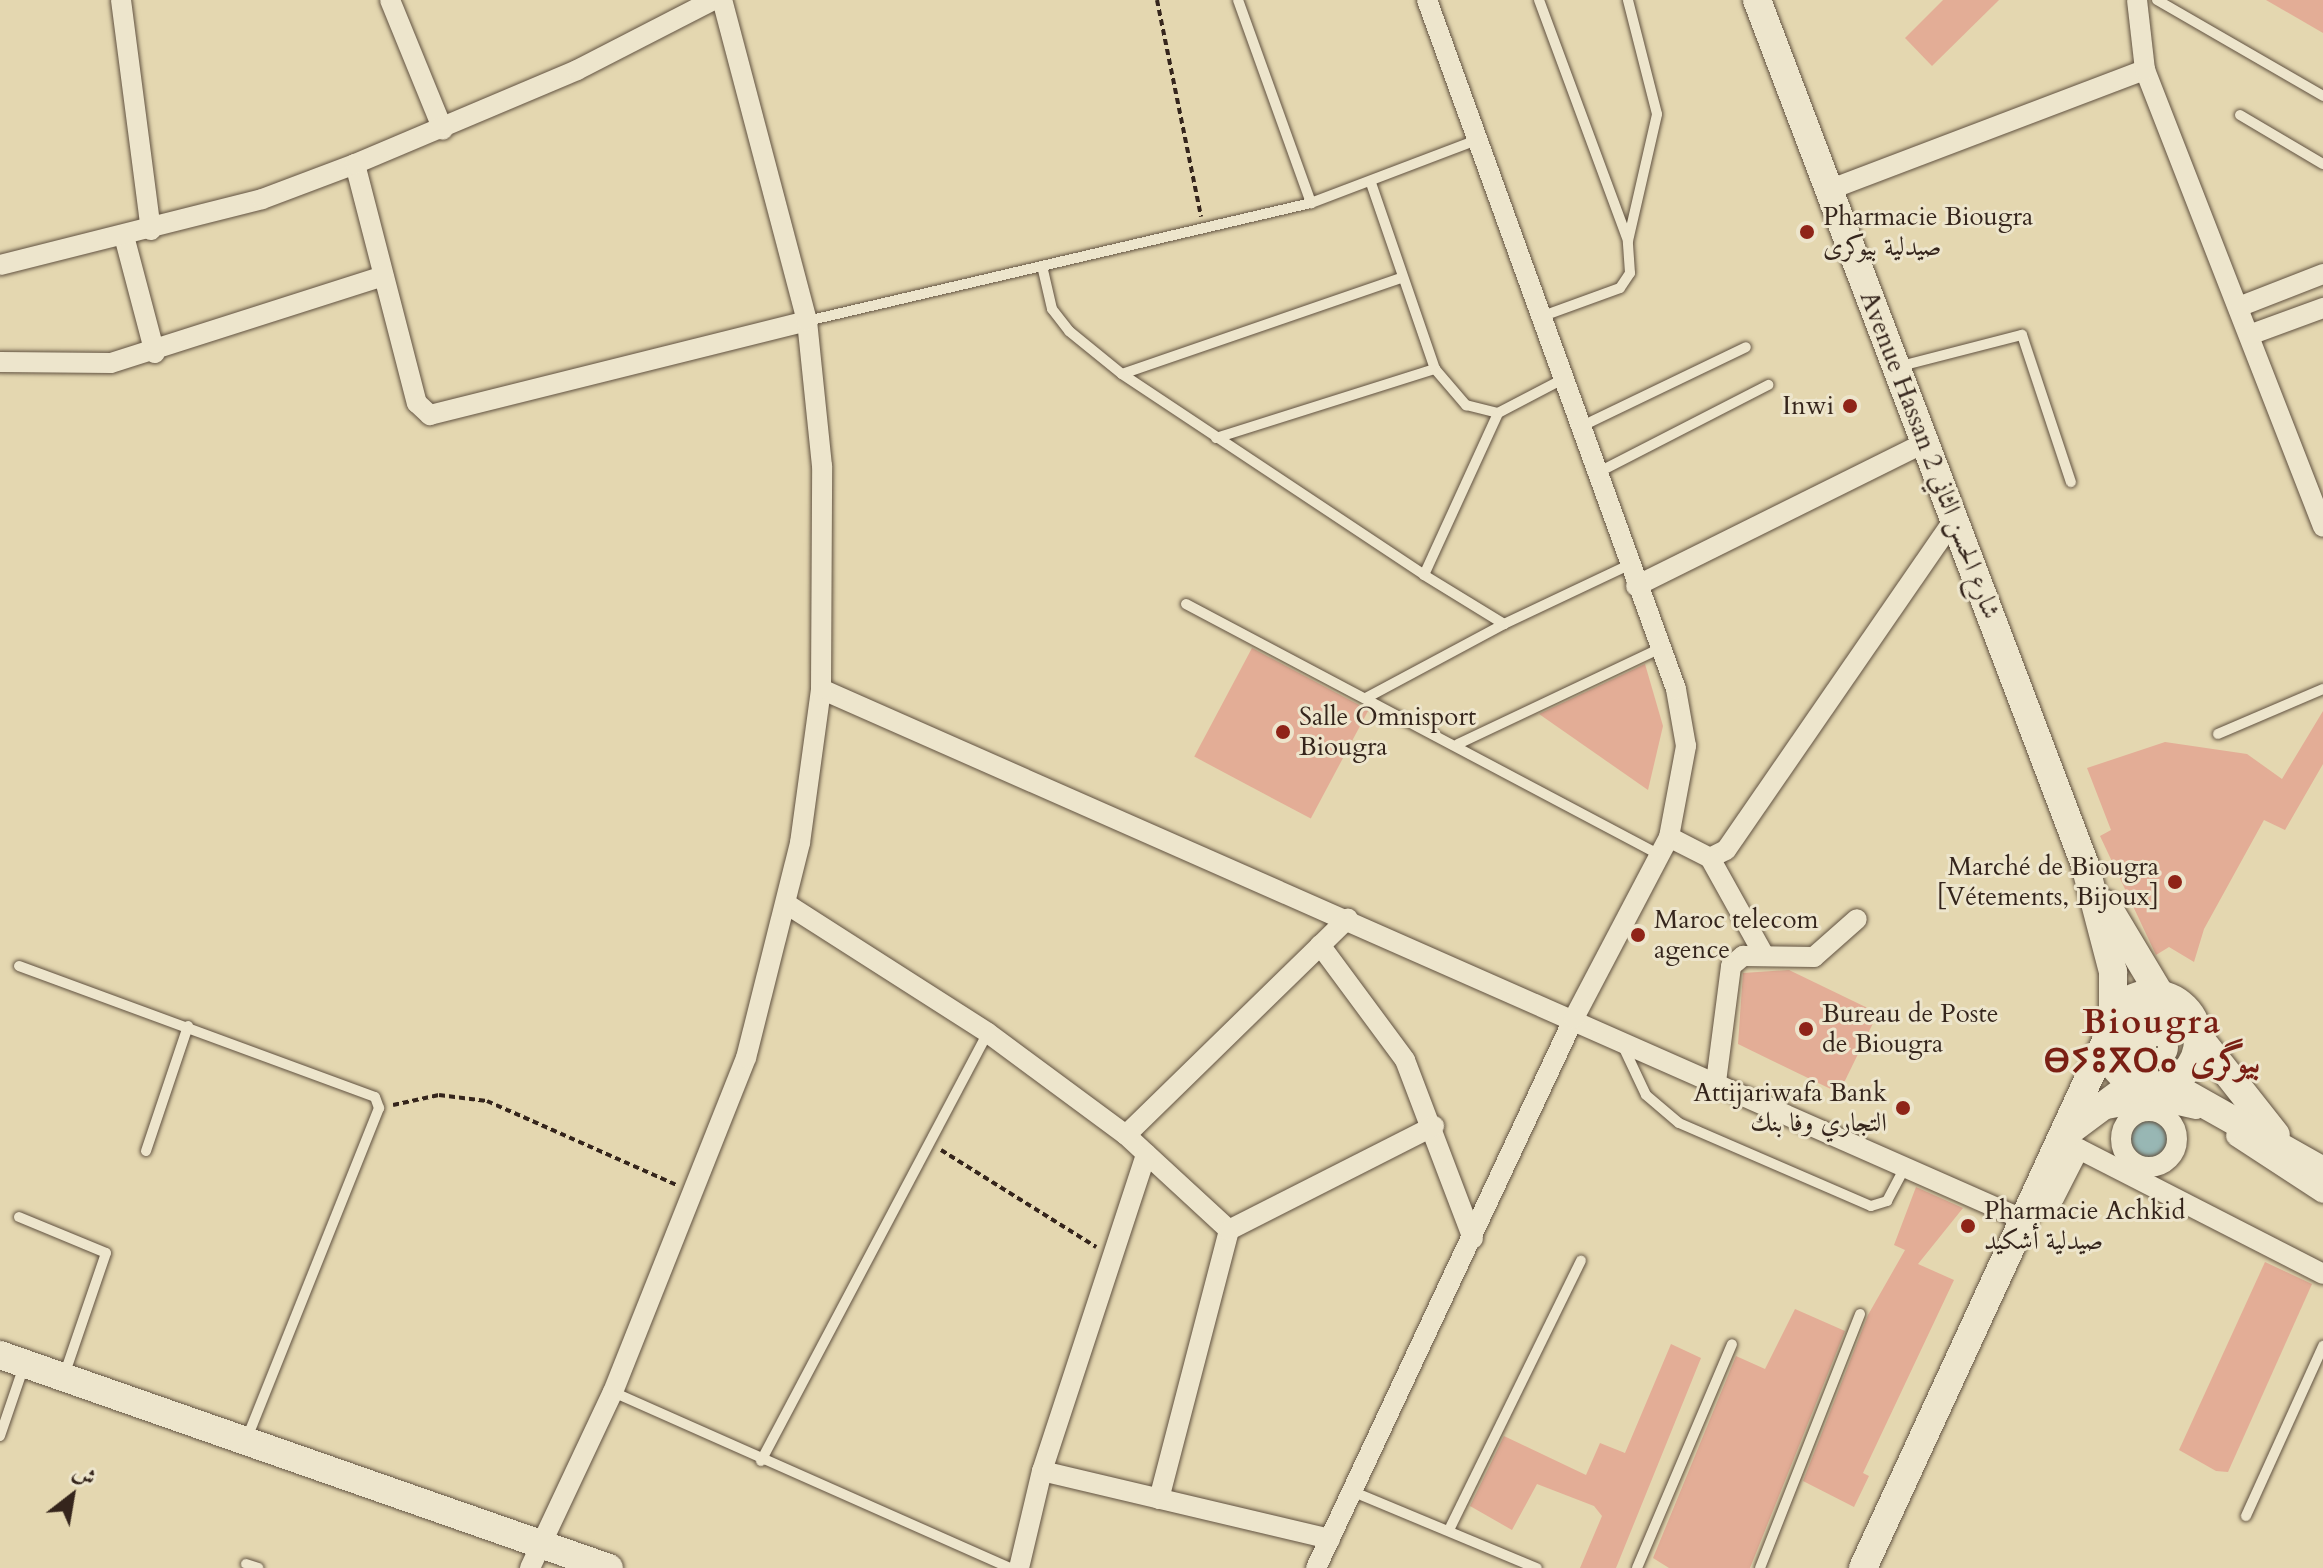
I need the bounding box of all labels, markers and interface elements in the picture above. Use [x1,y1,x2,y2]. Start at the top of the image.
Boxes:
place label: Pharmacie Biougra صيدلية بيوكرى [1823,201,2033,262]
marker: Pharmacie Biougra صيدلية بيوكرى [1798,223,1816,241]
street label: Avenue Hassan 2 شارع الحسن الثاني [1853,287,2007,623]
place label: Inwi [1782,390,1834,422]
marker: Inwi [1841,397,1859,415]
place label: Salle Omnisport Biougra [1299,701,1476,762]
marker: Salle Omnisport Biougra [1274,723,1292,741]
place label: Marché de Biougra [Vétements, Bijoux] [1937,851,2159,912]
marker: Marché de Biougra [Vétements, Bijoux] [2166,873,2184,891]
place label: Maroc telecom agence [1654,904,1818,966]
marker: Maroc telecom agence [1629,926,1647,944]
place label: Bureau de Poste de Biougra [1822,998,1998,1060]
district label: Biougra ⴱⵢⵓⴳⵔⴰ بيوگرى [2051,1002,2253,1082]
marker: Bureau de Poste de Biougra [1797,1020,1815,1038]
place label: Attijariwafa Bank التجاري وفا بنك [1694,1077,1887,1138]
marker: Attijariwafa Bank التجاري وفا بنك [1894,1099,1912,1117]
place label: Pharmacie Achkid صيدلية أشكيد [1984,1195,2185,1256]
marker: Pharmacie Achkid صيدلية أشكيد [1959,1217,1977,1235]
north arrow [32,1456,112,1536]
text: ش [67,1457,101,1494]

